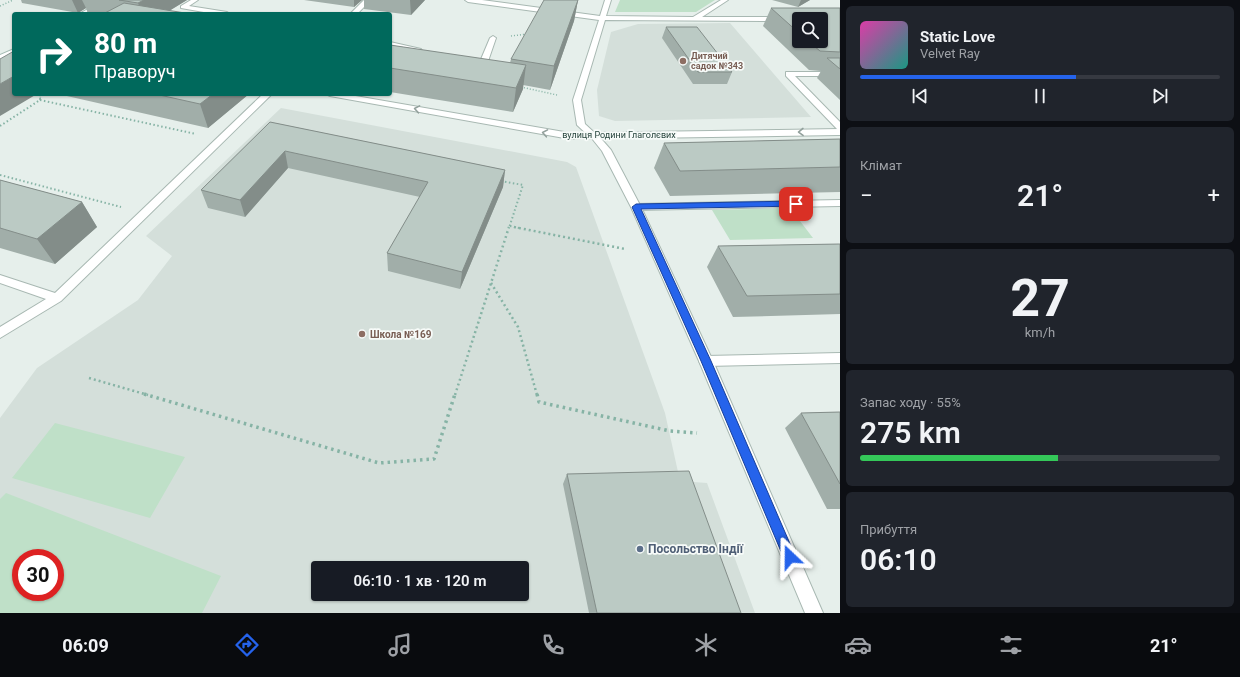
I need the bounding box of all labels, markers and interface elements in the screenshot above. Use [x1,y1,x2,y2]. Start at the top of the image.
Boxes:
map controls [792,12,828,48]
button: search [792,12,828,48]
text: 80 m [94,27,157,60]
icon: right [28,28,80,80]
text: Static Love [920,28,995,46]
text: Velvet Ray [920,46,980,61]
place label: Дитячий садок №343 [691,51,743,71]
marker: Дитячий садок №343 [678,56,688,66]
text: Праворуч [94,61,176,82]
icon: previous [909,85,931,107]
icon: pause [1029,85,1051,107]
icon: next [1149,85,1171,107]
one-way arrow [414,106,421,114]
one-way arrow [798,128,804,137]
one-way arrow [542,129,548,138]
street label: вулиця Родини Глаголєвих [562,130,676,140]
text: Клімат [860,158,902,173]
text: 21° [1017,178,1063,213]
text: − [860,183,873,208]
text: + [1208,183,1220,208]
pin [779,187,813,221]
icon: arrive [785,193,807,215]
text: 27 [1010,268,1070,329]
text: km/h [1025,325,1055,340]
marker: Школа №169 [357,329,367,339]
place label: Школа №169 [370,329,432,340]
text: Запас ходу · 55% [860,395,961,410]
text: 275 km [860,415,961,450]
text: Прибуття [860,522,917,537]
position arrow [769,536,811,578]
place label: Посольство Індії [648,542,744,556]
text: 06:10 [860,542,937,577]
marker: Посольство Індії [635,544,645,554]
speed limit sign: 30 [12,549,64,601]
text: 06:10 · 1 хв · 120 m [354,572,486,590]
icon: directions [233,631,261,659]
icon: music [386,631,414,659]
icon: phone [539,631,567,659]
icon: climate [692,631,720,659]
icon: car [844,631,872,659]
icon: filters [997,631,1025,659]
text: 06:09 [62,635,109,656]
text: 21° [1150,635,1178,656]

